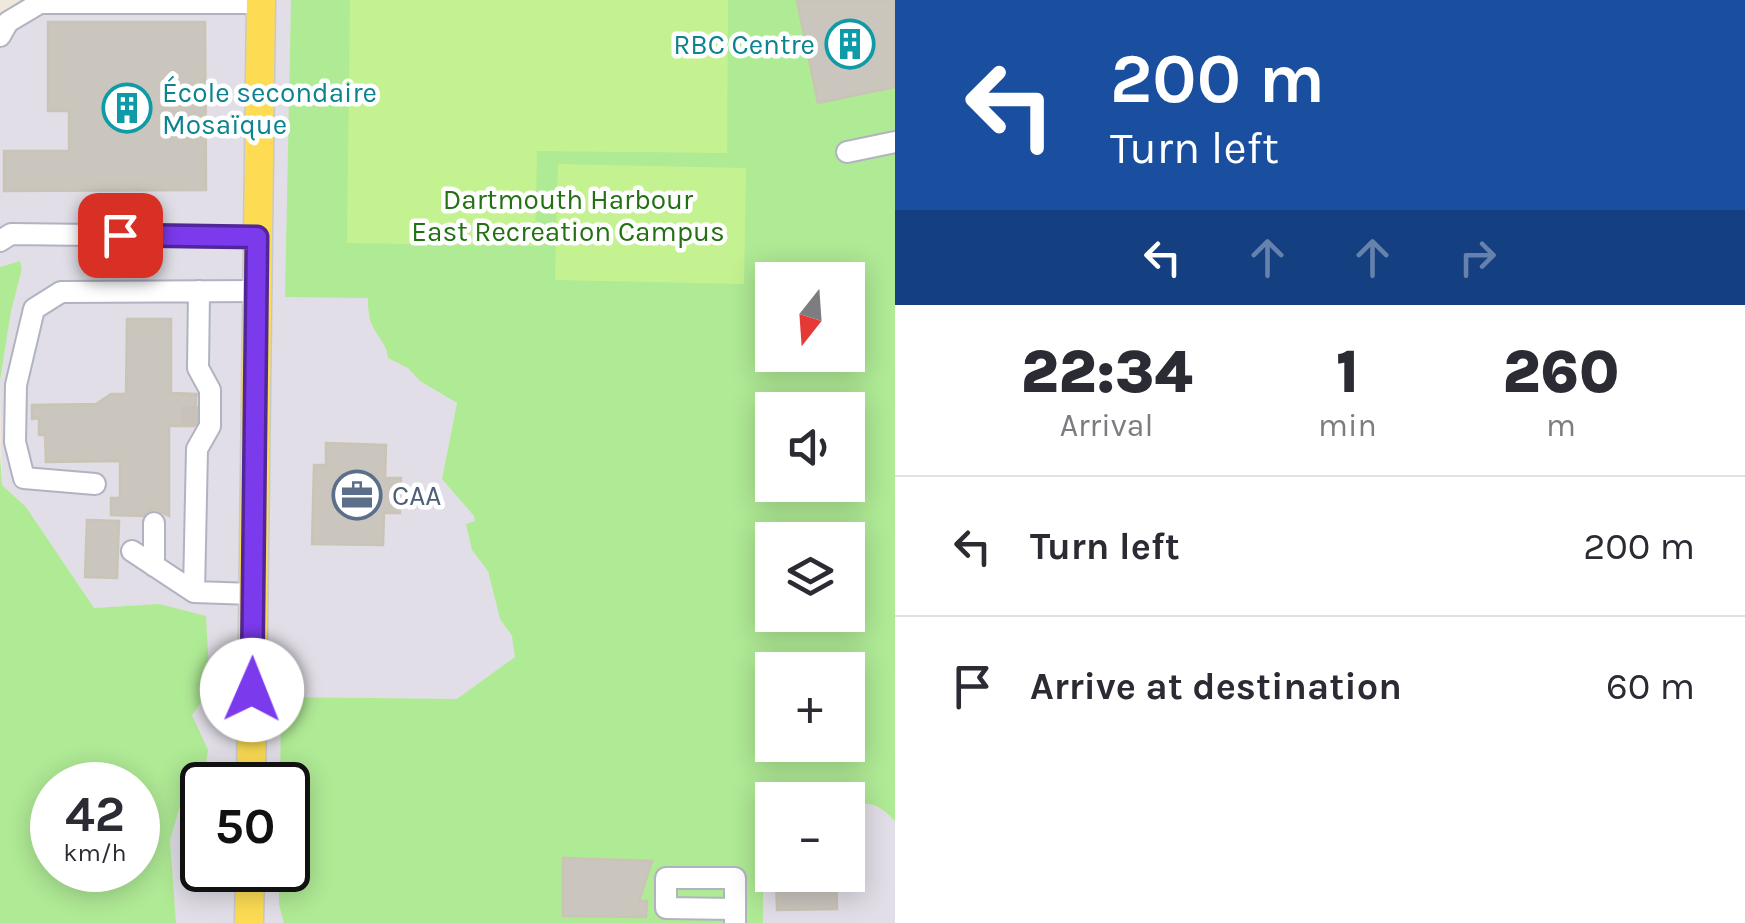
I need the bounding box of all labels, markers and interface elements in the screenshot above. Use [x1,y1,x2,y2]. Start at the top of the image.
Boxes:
building icon: RBC Centre [824,18,876,70]
place label: RBC Centre [673,28,815,61]
text: 200 m [1110,38,1325,120]
icon: left [945,40,1075,170]
place label: École secondaire Mosaïque [162,75,377,141]
building icon: École secondaire Mosaïque [101,82,153,134]
text: Turn left [1110,122,1279,174]
park label: Dartmouth Harbour East Recreation Campus [411,183,725,248]
pin [78,193,163,278]
icon: arrive [93,208,148,263]
icon: left [1135,230,1190,285]
icon: ahead [1240,230,1295,285]
icon: ahead [1345,230,1400,285]
icon: right [1450,230,1505,285]
north arrow [755,262,865,372]
map controls [755,262,865,892]
text: 22:34 [1021,337,1192,407]
text: 1 [1336,337,1359,407]
text: 260 [1502,337,1619,407]
button: sound [755,392,865,502]
text: Arrival [1060,407,1153,444]
text: min [1318,407,1377,444]
text: m [1546,407,1576,444]
office icon: CAA [331,469,383,521]
place label: CAA [392,479,441,512]
icon: left [945,519,1000,574]
button: layers [755,522,865,632]
text: Turn left [1030,524,1180,569]
text: 200 m [1583,524,1695,569]
position arrow [200,638,304,742]
button: + [755,652,865,762]
icon: arrive [945,659,1000,714]
text: Arrive at destination [1030,664,1402,709]
text: 60 m [1606,664,1695,709]
speed limit sign: 50 [180,762,310,892]
button: − [755,782,865,892]
text: 42 [65,785,125,844]
text: km/h [63,838,127,867]

